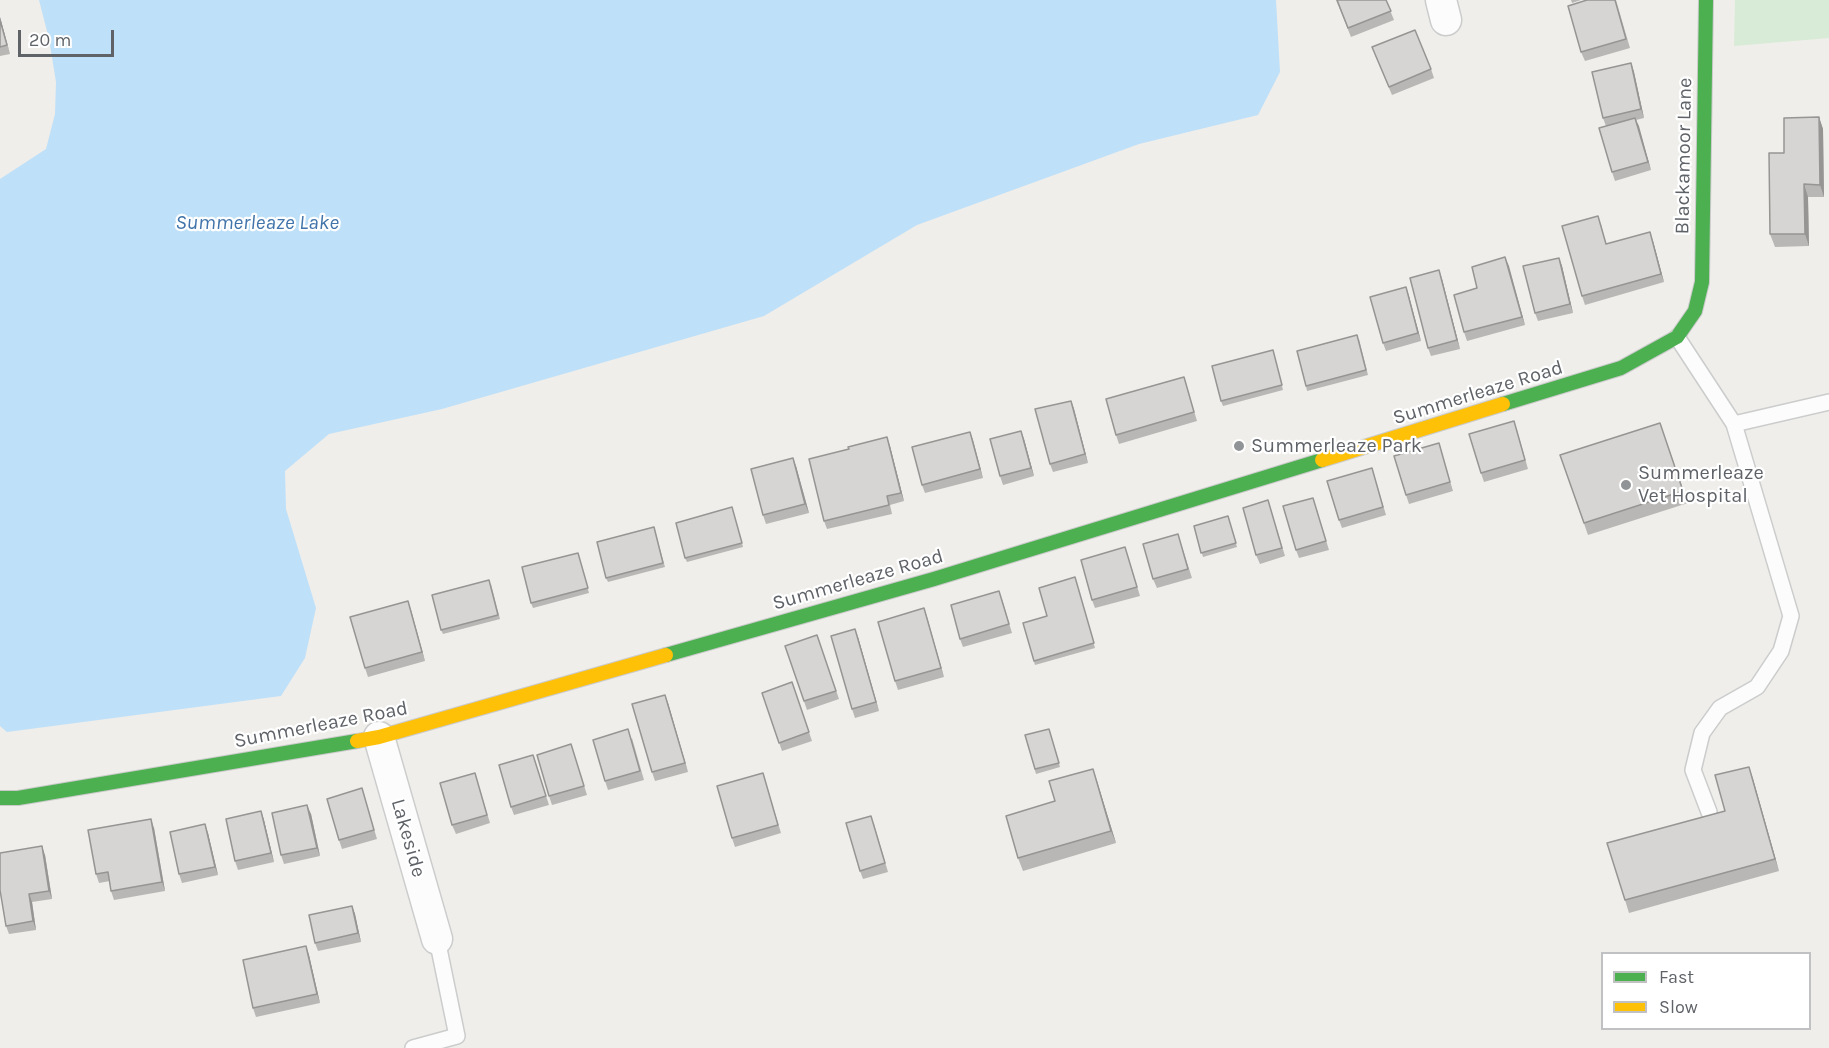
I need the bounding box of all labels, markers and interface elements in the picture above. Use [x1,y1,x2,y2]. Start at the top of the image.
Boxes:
scale bar [21,18,117,56]
text: 20 m [29,29,71,51]
street label: Blackamoor Lane [1671,77,1697,235]
water label: Summerleaze Lake [175,210,339,236]
street label: Summerleaze Road [1390,356,1566,430]
place label: Summerleaze Park [1251,434,1422,458]
marker: Summerleaze Park [1232,439,1246,453]
place label: Summerleaze Vet Hospital [1638,461,1764,508]
marker: Summerleaze Vet Hospital [1619,478,1633,492]
street label: Summerleaze Road [770,544,946,616]
street label: Summerleaze Road [232,696,410,754]
street label: Lakeside [385,796,431,880]
legend [1601,952,1811,1030]
text: Fast [1659,966,1694,988]
text: Slow [1659,996,1698,1018]

